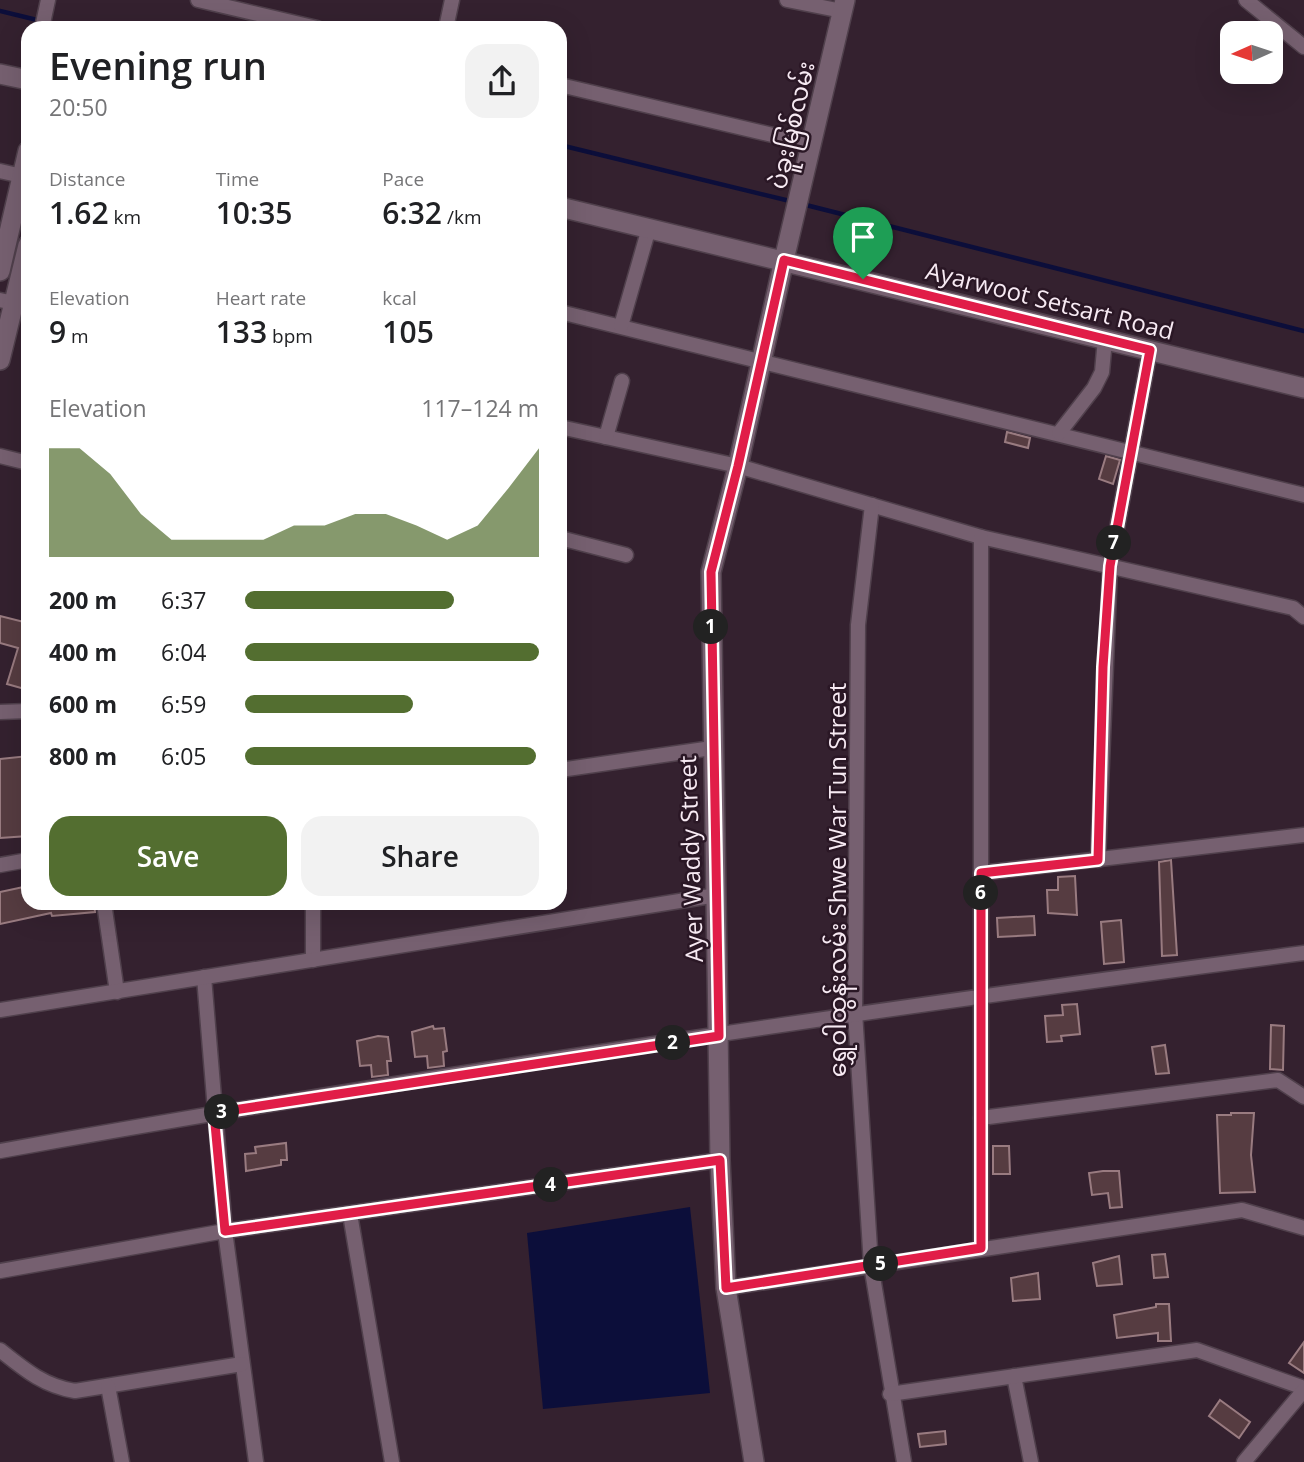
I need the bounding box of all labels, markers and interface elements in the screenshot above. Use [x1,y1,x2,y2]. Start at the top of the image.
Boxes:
north arrow [1220,21,1283,84]
map controls [1220,21,1283,84]
text: Evening run [49,39,267,91]
button: share [465,44,539,118]
street label: ပဲခူးမြစ်လမ်း [760,58,826,193]
text: 20:50 [49,91,108,123]
text: Distance [49,166,125,192]
text: Time [216,166,259,192]
text: Pace [382,166,424,192]
text: 1.62 [49,192,109,233]
text: 10:35 [216,192,293,233]
text: 6:32 [382,192,442,233]
text: km [109,204,141,230]
text: /km [442,204,482,230]
pin [833,207,893,279]
icon: arrive [844,218,882,256]
street label: Ayarwoot Setsart Road [923,253,1177,347]
text: Elevation [49,285,130,311]
text: Heart rate [216,285,306,311]
text: kcal [382,285,417,311]
text: 9 [49,311,66,352]
text: 133 [216,311,267,352]
text: 105 [382,311,434,352]
text: m [66,323,89,349]
text: bpm [267,323,313,349]
text: Elevation [49,392,147,424]
text: 117–124 m [421,392,539,424]
pin: 7 [1096,526,1132,560]
text: 7 [1108,529,1119,555]
text: 200 m [49,584,117,616]
text: 6:37 [161,584,207,616]
pin: 1 [694,610,728,644]
text: 1 [705,613,716,639]
text: 400 m [49,636,117,668]
text: 6:04 [161,636,207,668]
street label: ရွှေဝါထွန်းလမ်း Shwe War Tun Street [820,683,857,1077]
text: 600 m [49,688,117,720]
text: 6:59 [161,688,207,720]
text: 800 m [49,740,117,772]
text: 6:05 [161,740,207,772]
street label: Ayer Waddy Street [670,755,710,963]
button: Save [49,816,287,896]
button: Share [301,816,539,896]
pin: 6 [964,876,998,910]
text: 6 [975,879,986,905]
pin: 2 [656,1026,690,1060]
text: 2 [667,1029,678,1055]
pin: 3 [204,1094,240,1130]
text: 3 [216,1098,227,1124]
pin: 4 [534,1168,568,1202]
text: 4 [545,1171,556,1197]
pin: 5 [864,1246,898,1282]
text: 5 [875,1250,886,1276]

